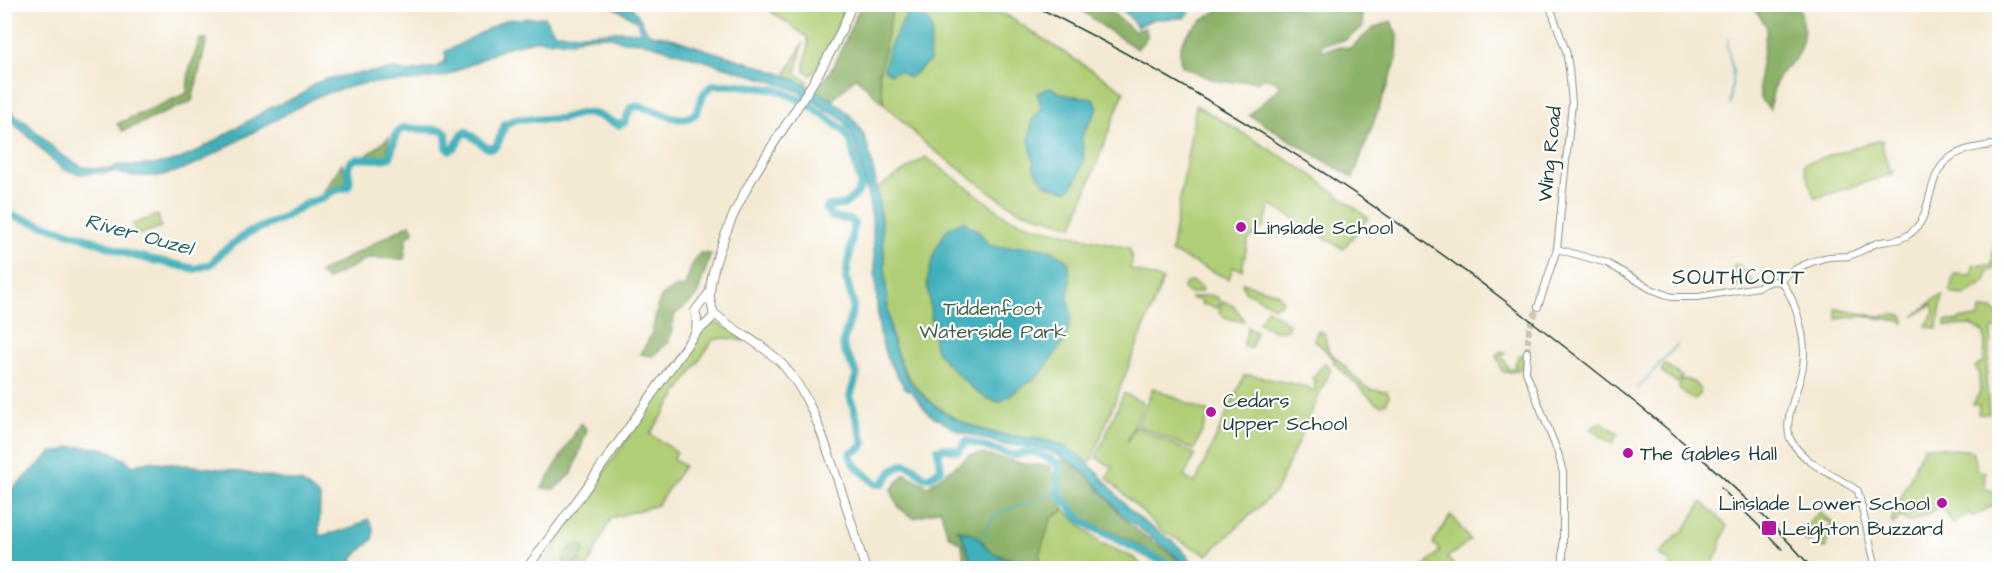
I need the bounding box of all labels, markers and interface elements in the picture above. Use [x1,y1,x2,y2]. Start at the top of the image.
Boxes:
street label: Wing Road [1531,105,1570,203]
water label: River Ouzel [82,206,198,263]
place label: Linslade School [1253,214,1393,242]
marker: Linslade School [1234,220,1248,234]
district label: SOUTHCOTT [1672,263,1806,292]
park label: Tiddenfoot Waterside Park [919,295,1067,346]
place label: Cedars Upper School [1223,387,1347,438]
marker: Cedars Upper School [1204,405,1218,419]
place label: The Gables Hall [1640,440,1777,468]
marker: The Gables Hall [1621,446,1635,460]
place label: Linslade Lower School [1718,490,1930,518]
marker: Linslade Lower School [1935,496,1949,510]
place label: Leighton Buzzard [1782,515,1943,544]
marker: Leighton Buzzard [1760,519,1778,537]

